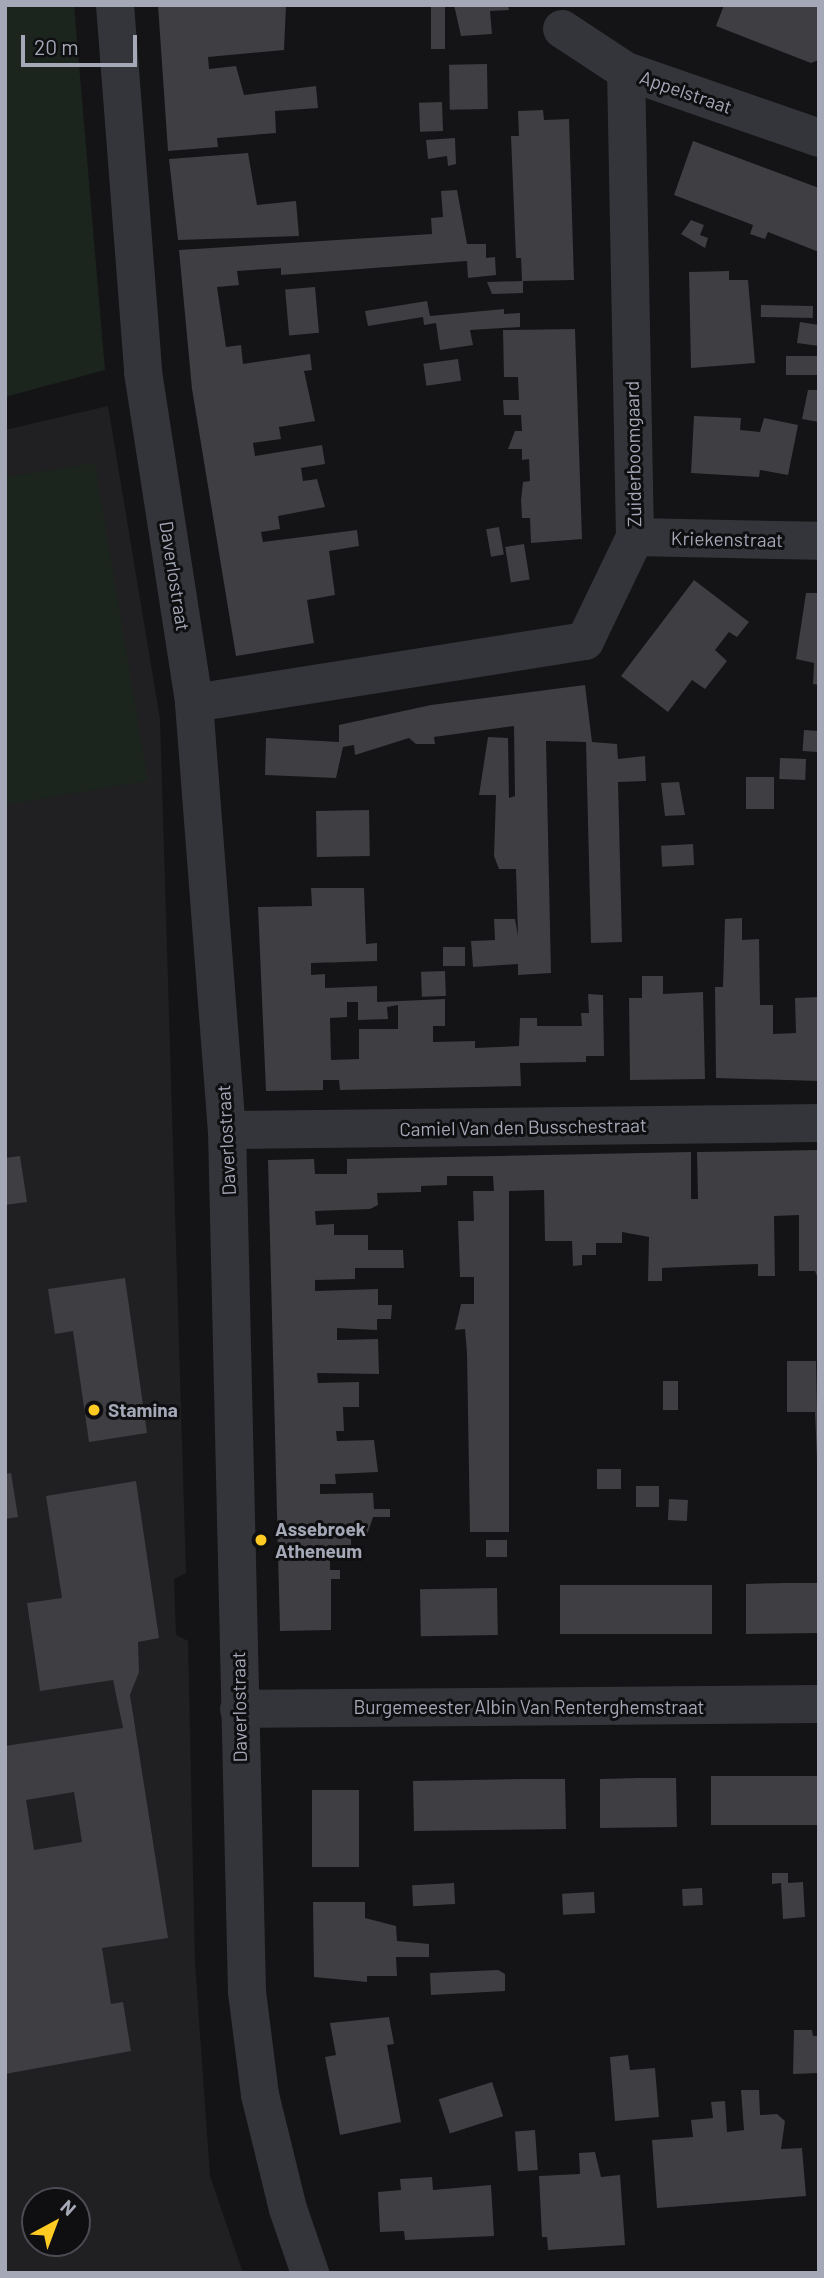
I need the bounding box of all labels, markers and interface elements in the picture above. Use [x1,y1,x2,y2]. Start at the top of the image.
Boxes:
scale bar [24,21,140,65]
text: 20 m [34,34,79,59]
street label: Appelstraat [637,66,735,118]
street label: Zuiderboomgaard [620,381,646,527]
street label: Daverlostraat [155,519,195,633]
street label: Kriekenstraat [671,527,783,551]
street label: Daverlostraat [212,1084,240,1196]
street label: Camiel Van den Busschestraat [399,1113,647,1141]
place label: Stamina [108,1399,178,1421]
marker: Stamina [86,1402,102,1418]
place label: Assebroek Atheneum [275,1518,366,1562]
marker: Assebroek Atheneum [253,1532,269,1548]
street label: Daverlostraat [227,1651,251,1763]
street label: Burgemeester Albin Van Renterghemstraat [354,1696,704,1718]
north arrow [21,2187,91,2257]
text: N [56,2194,81,2220]

